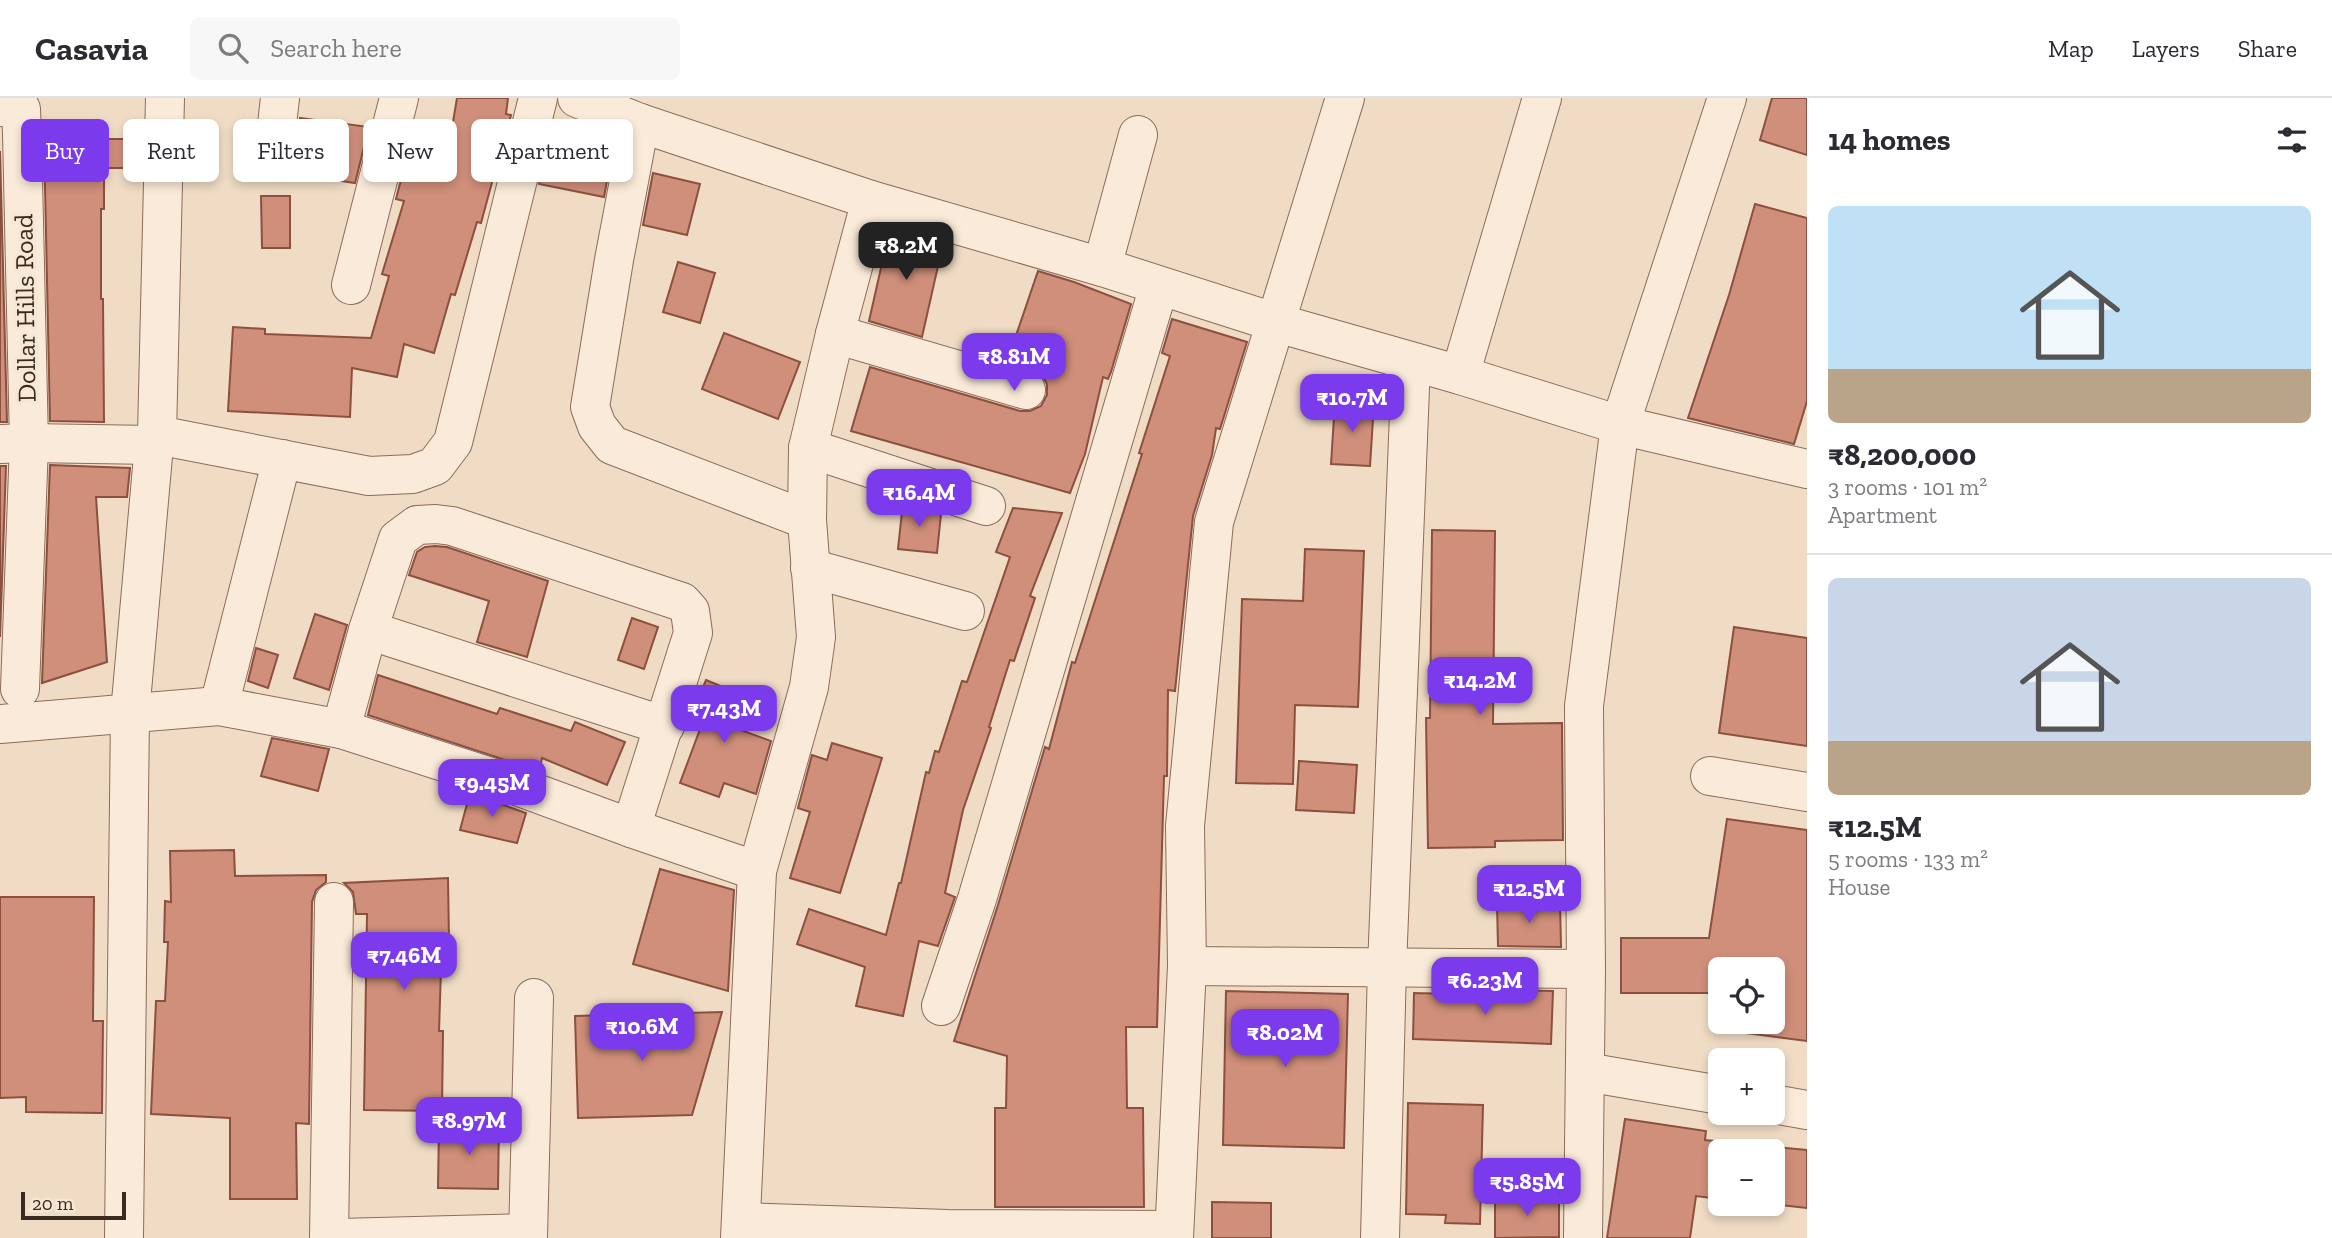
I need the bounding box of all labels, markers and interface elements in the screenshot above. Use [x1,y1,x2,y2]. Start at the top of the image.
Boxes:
search box [190,17,680,80]
text: Casavia [35,29,148,68]
icon: search [214,29,252,67]
text: Search here [270,32,402,64]
text: Map [2048,34,2094,63]
text: Layers [2132,34,2200,63]
text: Share [2238,34,2297,63]
chip: Buy [21,119,109,182]
chip: Rent [123,119,219,182]
chip: Filters [233,119,349,182]
chip: New [363,119,457,182]
chip: Apartment [471,119,633,182]
icon: filters [2273,121,2311,159]
text: 14 homes [1828,122,1951,158]
street label: Dollar Hills Road [7,214,43,402]
pin: ₹8.2M [857,222,955,282]
text: ₹8.2M [874,231,938,259]
icon: home [2007,252,2133,378]
pin: ₹8.81M [957,334,1071,393]
text: ₹8.81M [978,342,1050,370]
pin: ₹10.7M [1295,374,1409,434]
text: ₹10.7M [1316,383,1388,411]
text: ₹8,200,000 [1828,437,1976,473]
pin: ₹16.4M [862,470,976,529]
text: 3 rooms · 101 m² [1828,473,1987,501]
text: ₹16.4M [882,478,956,506]
text: Apartment [1828,501,1937,529]
icon: home [2007,624,2133,750]
pin: ₹14.2M [1423,658,1537,717]
text: ₹14.2M [1443,666,1517,694]
pin: ₹7.43M [667,686,781,745]
text: ₹7.43M [687,694,761,722]
pin: ₹9.45M [435,760,549,819]
text: ₹9.45M [454,768,530,796]
text: ₹12.5M [1828,809,1922,845]
text: 5 rooms · 133 m² [1828,845,1988,873]
pin: ₹12.5M [1472,866,1586,925]
text: House [1828,873,1890,901]
text: ₹12.5M [1493,874,1565,902]
pin: ₹7.46M [347,932,461,992]
text: ₹7.46M [367,941,441,969]
map controls [1708,957,1785,1216]
button: locate [1708,957,1785,1034]
pin: ₹6.23M [1428,958,1542,1017]
text: ₹6.23M [1447,966,1523,994]
pin: ₹10.6M [585,1004,699,1063]
pin: ₹8.02M [1228,1010,1342,1069]
text: ₹10.6M [606,1012,678,1040]
text: ₹8.02M [1247,1018,1323,1046]
button: + [1708,1048,1785,1125]
pin: ₹8.97M [412,1098,526,1157]
text: ₹8.97M [432,1106,506,1134]
button: − [1708,1139,1785,1216]
pin: ₹5.85M [1470,1158,1584,1218]
text: ₹5.85M [1490,1167,1564,1195]
scale bar [21,1189,126,1221]
text: 20 m [32,1192,73,1215]

